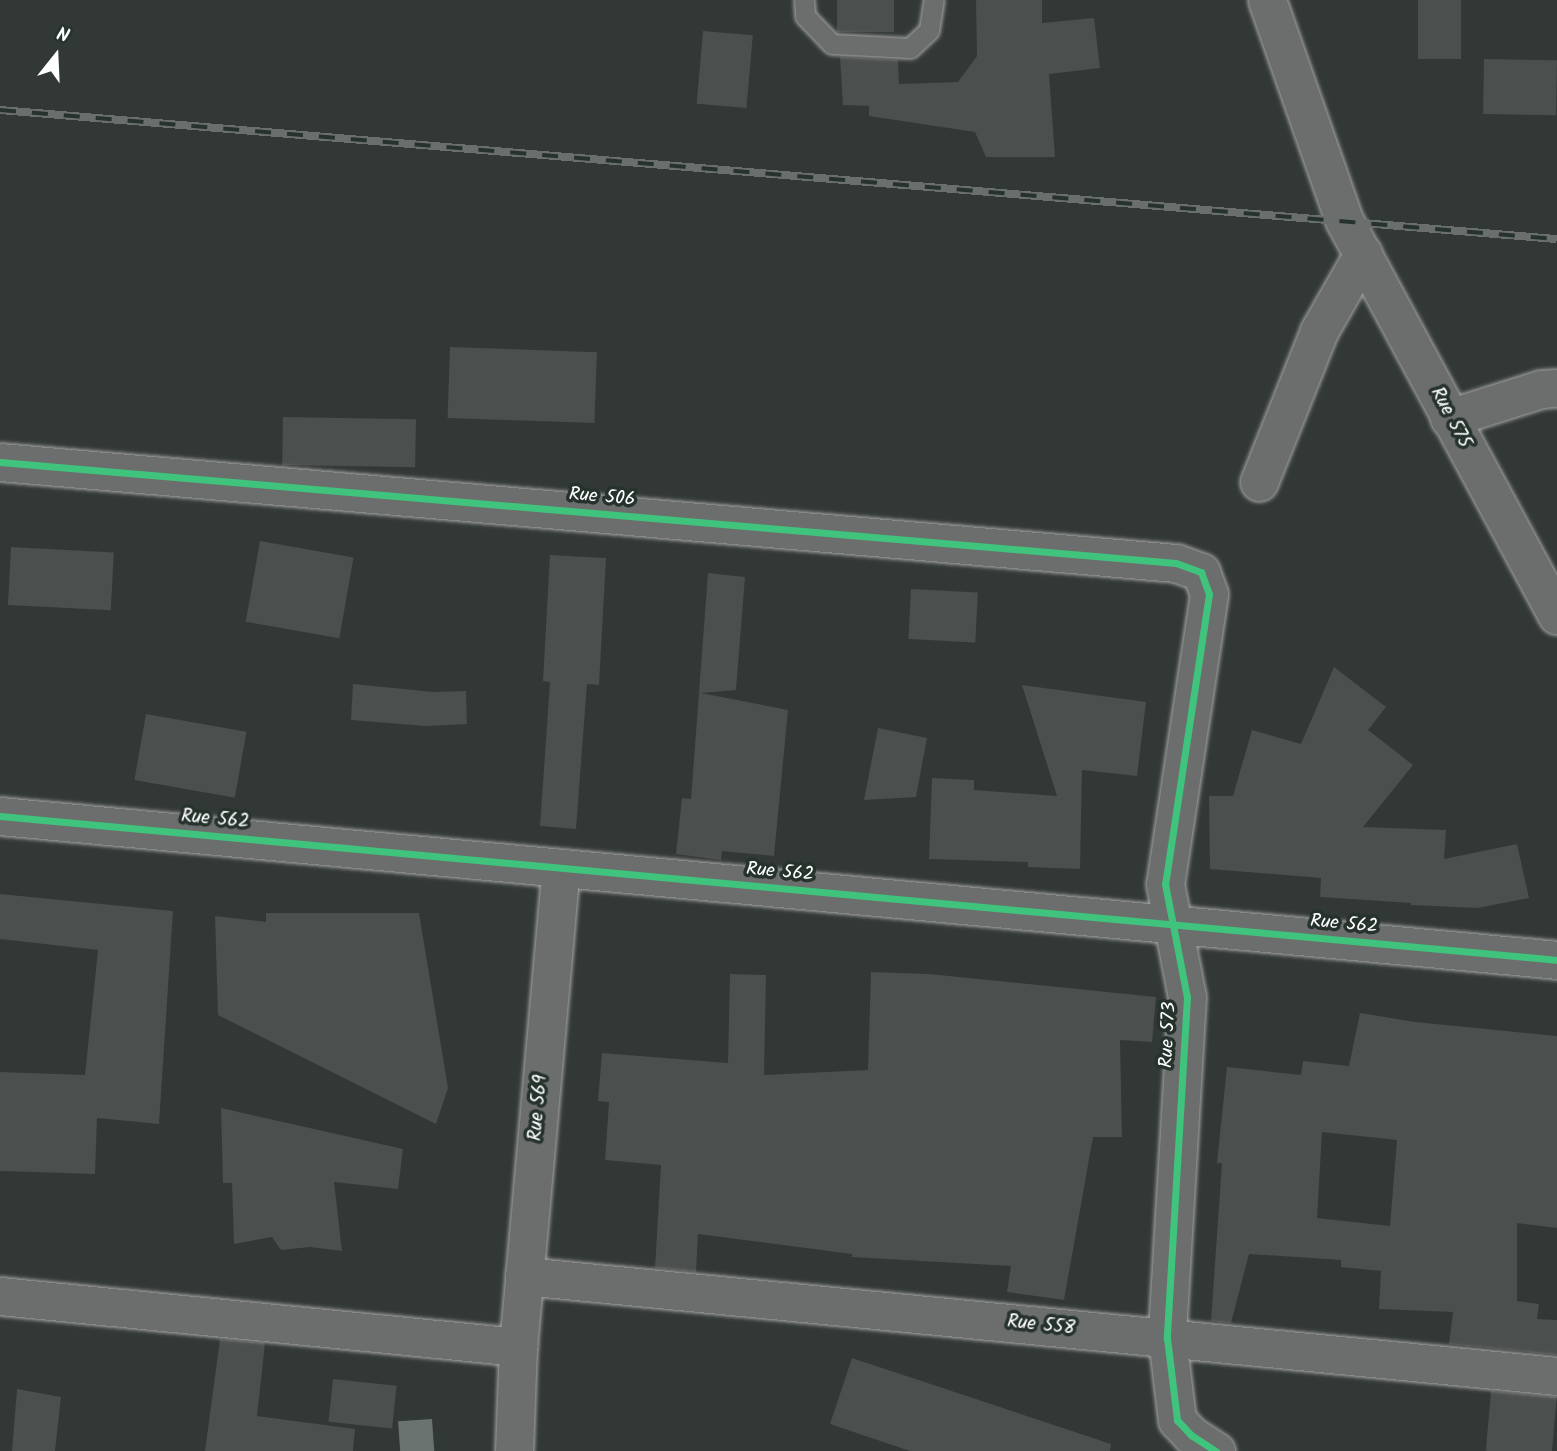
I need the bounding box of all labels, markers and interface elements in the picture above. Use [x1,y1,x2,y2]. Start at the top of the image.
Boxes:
text: N [52,20,73,52]
north arrow [21,21,91,91]
street label: Rue 575 [1425,384,1475,452]
street label: Rue 506 [568,484,636,512]
street label: Rue 562 [180,806,250,834]
street label: Rue 562 [745,859,815,887]
street label: Rue 562 [1309,911,1379,939]
street label: Rue 573 [1156,1001,1182,1069]
street label: Rue 569 [525,1074,553,1142]
street label: Rue 558 [1006,1311,1076,1341]

